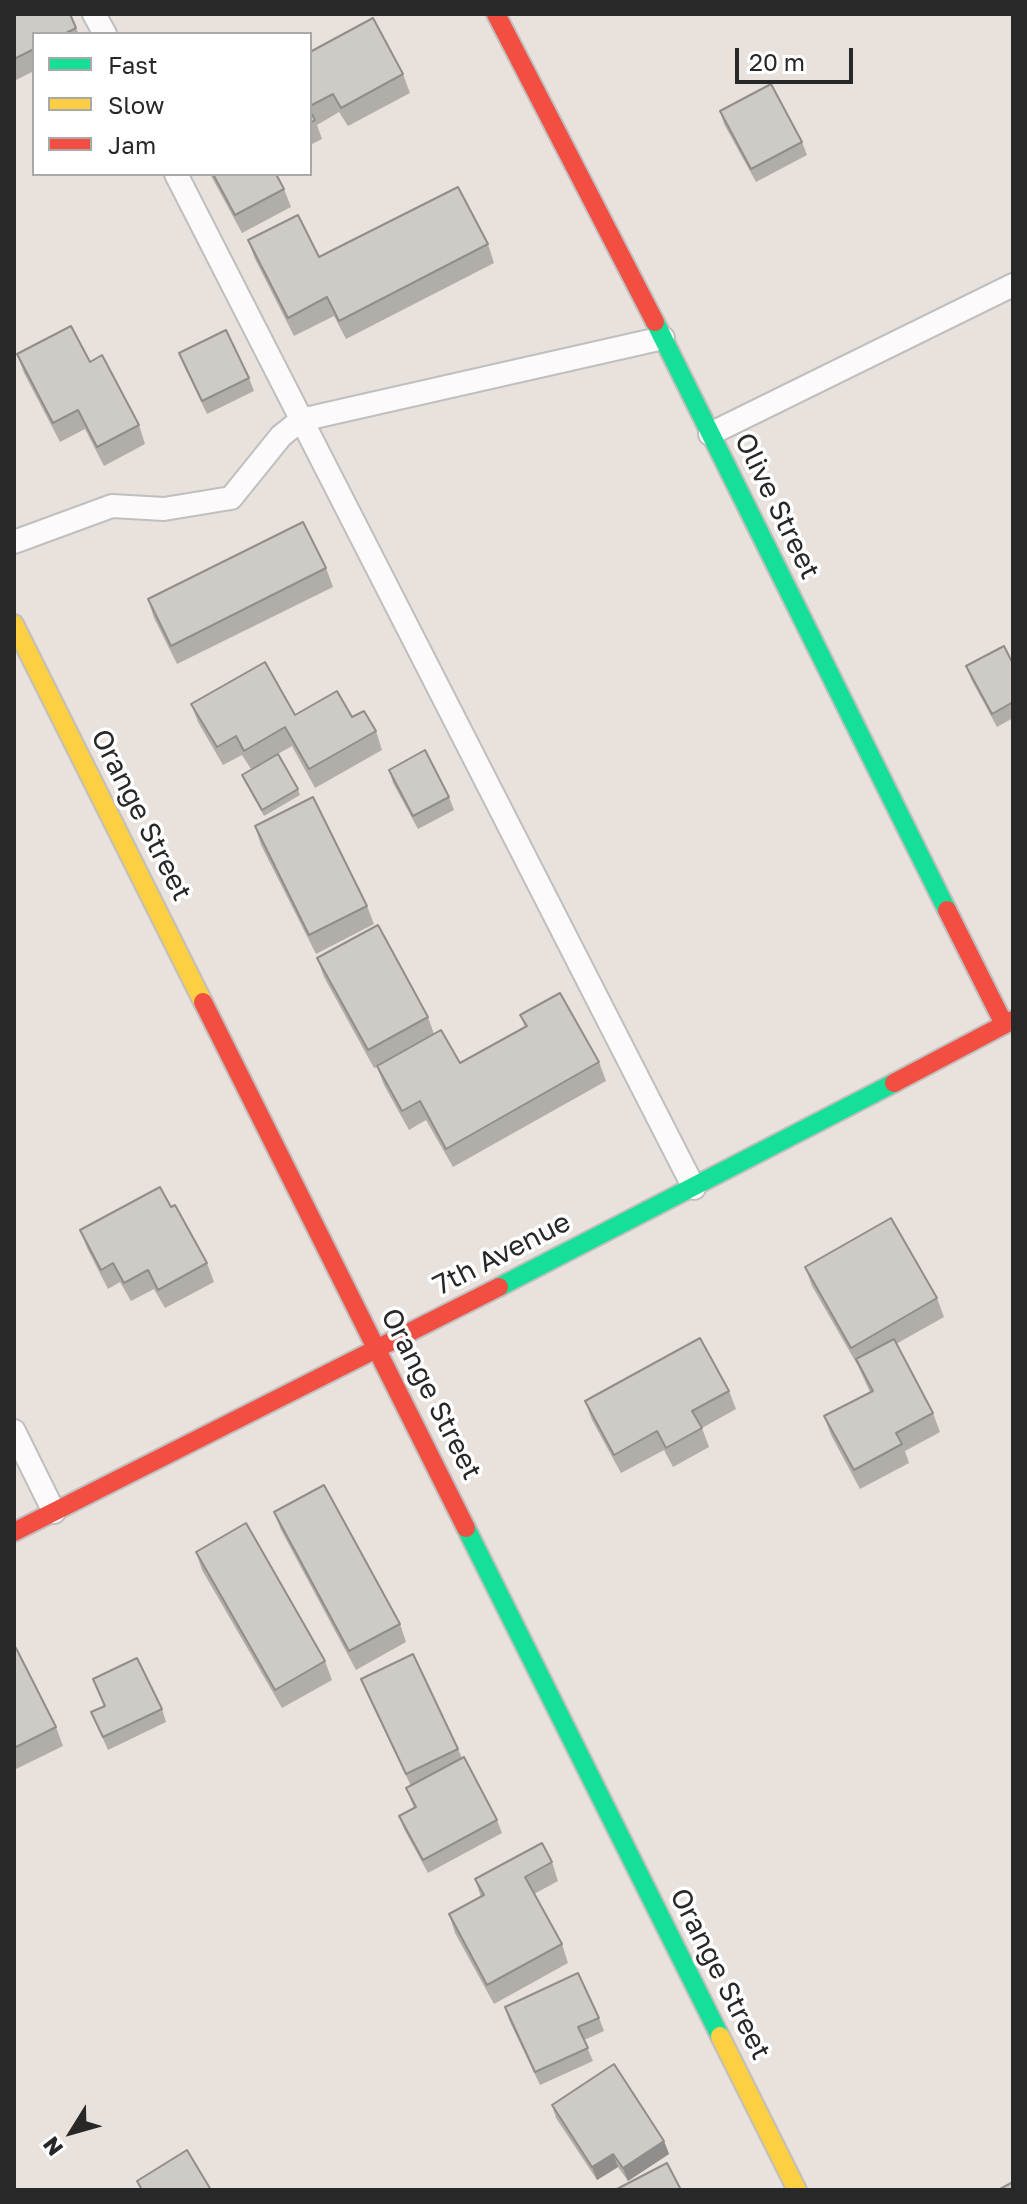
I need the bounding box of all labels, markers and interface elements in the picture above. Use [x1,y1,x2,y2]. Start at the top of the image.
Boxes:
legend [32,32,312,176]
scale bar [739,32,857,82]
text: 20 m [749,47,805,76]
text: Fast [108,50,158,79]
text: Slow [108,90,164,119]
text: Jam [108,130,156,159]
street label: Olive Street [727,427,827,585]
street label: Orange Street [83,724,199,906]
street label: 7th Avenue [428,1205,576,1303]
street label: Orange Street [373,1303,489,1485]
street label: Orange Street [662,1883,778,2065]
north arrow [32,2092,112,2172]
text: N [37,2132,68,2162]

